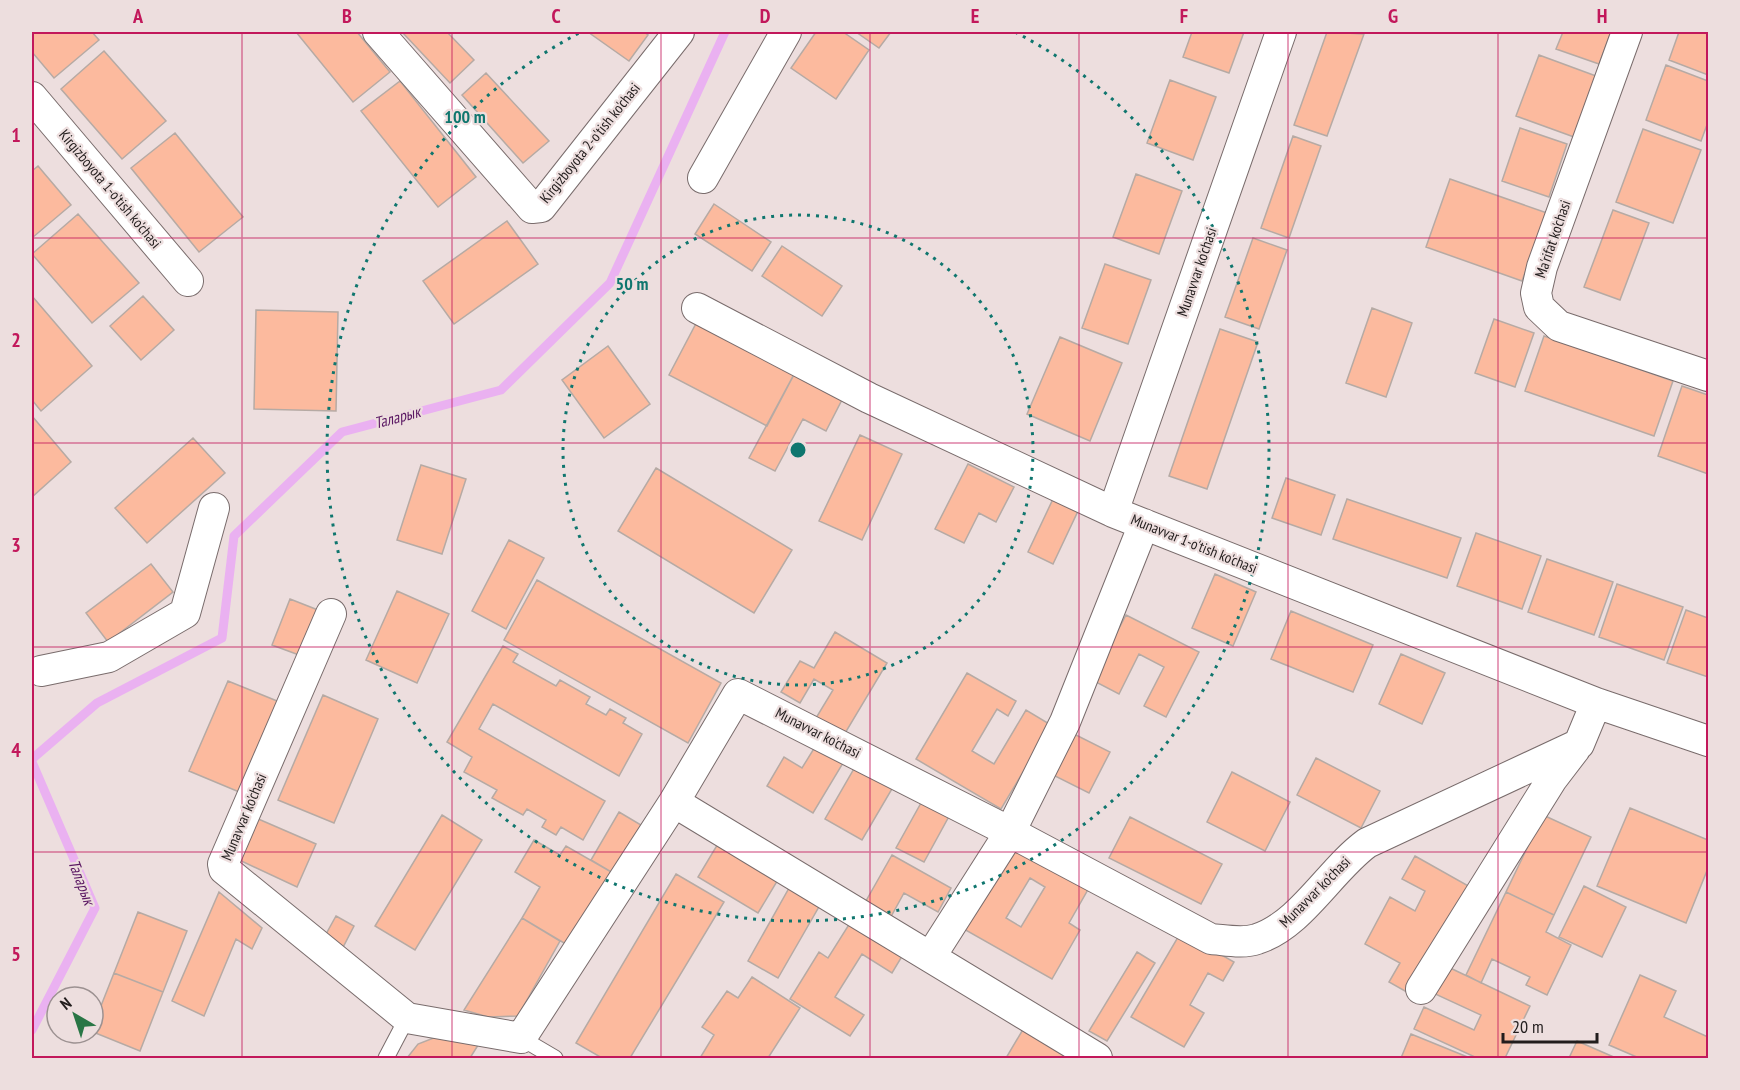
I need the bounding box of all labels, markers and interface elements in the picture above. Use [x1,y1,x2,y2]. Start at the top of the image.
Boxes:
text: A [132,3,144,29]
text: B [342,3,352,29]
text: C [551,3,561,29]
text: D [760,3,771,29]
text: E [971,3,979,29]
text: F [1180,3,1188,29]
text: G [1388,3,1398,29]
text: H [1597,3,1607,29]
street label: Kirgizboyota 2-o'tish ko'chasi [535,79,644,207]
text: 100 m [444,105,486,128]
text: 1 [11,122,21,148]
street label: Kirgizboyota 1-o'tish ko'chasi [55,125,166,252]
street label: Ma'rifat ko'chasi [1530,197,1575,280]
street label: Munavvar ko'chasi [1172,225,1221,319]
text: 50 m [616,272,648,295]
text: 2 [11,327,21,353]
water label: Таларык [372,401,424,433]
centre of rings [788,440,808,460]
street label: Munavvar 1-o'tish ko'chasi [1128,509,1260,578]
text: 3 [11,532,21,558]
street label: Munavvar ko'chasi [772,703,864,762]
text: 4 [11,737,21,763]
street label: Munavvar ko'chasi [217,770,270,863]
street label: Munavvar ko'chasi [1275,852,1354,931]
water label: Таларык [64,857,100,909]
text: 5 [11,941,21,967]
north arrow [45,985,105,1045]
text: N [56,993,75,1014]
scale bar [1503,1006,1598,1044]
text: 20 m [1512,1015,1544,1038]

